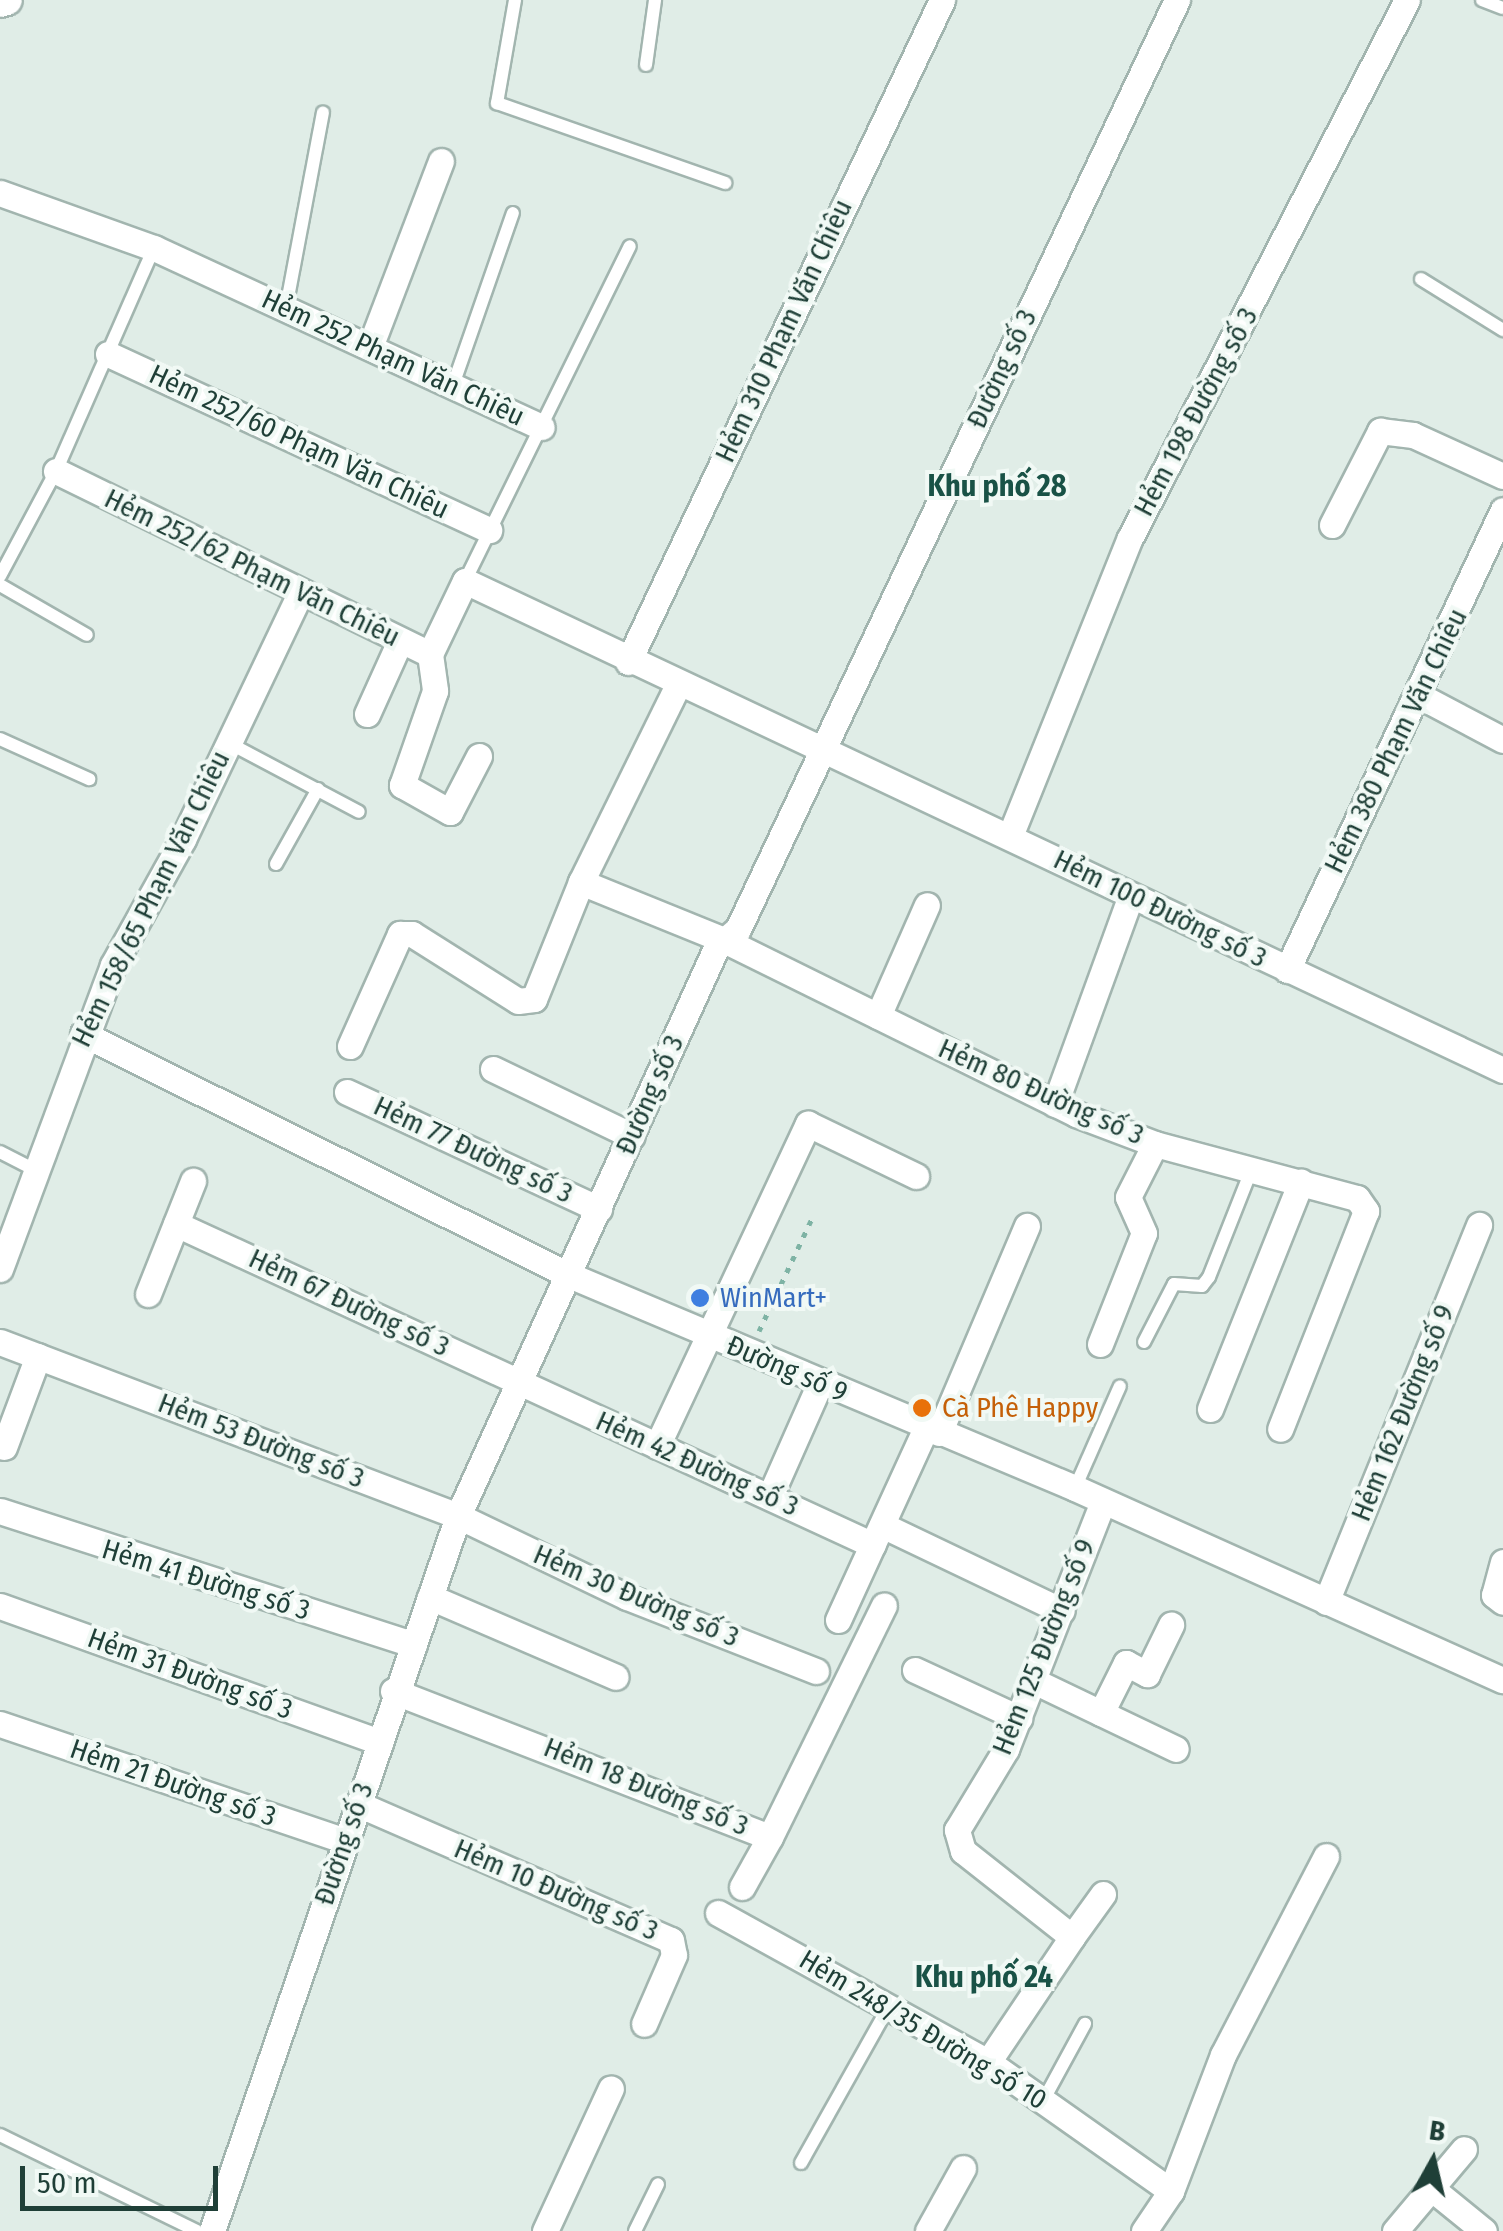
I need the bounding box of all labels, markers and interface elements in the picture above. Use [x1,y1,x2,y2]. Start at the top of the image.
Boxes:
street label: Hẻm 310 Phạm Văn Chiêu [708,194,860,468]
street label: Hẻm 252 Phạm Văn Chiêu [256,282,530,434]
street label: Hẻm 198 Đường số 3 [1127,302,1265,522]
street label: Đường số 3 [960,304,1044,434]
street label: Hẻm 252/60 Phạm Văn Chiêu [144,358,454,526]
district label: Khu phố 28 [928,468,1066,504]
street label: Hẻm 252/62 Phạm Văn Chiêu [99,482,405,654]
street label: Hẻm 380 Phạm Văn Chiêu [1317,603,1475,879]
street label: Hẻm 158/65 Phạm Văn Chiêu [65,745,237,1053]
street label: Hẻm 100 Đường số 3 [1048,843,1272,975]
street label: Đường số 3 [609,1030,691,1160]
street label: Hẻm 80 Đường số 3 [933,1032,1149,1152]
street label: Hẻm 77 Đường số 3 [368,1089,578,1211]
street label: Hẻm 67 Đường số 3 [243,1242,455,1364]
place label: WinMart+ [720,1281,827,1315]
marker: WinMart+ [689,1287,711,1309]
street label: Hẻm 162 Đường số 9 [1344,1300,1462,1526]
street label: Đường số 9 [722,1329,852,1409]
street label: Hẻm 53 Đường số 3 [153,1386,369,1496]
place label: Cà Phê Happy [942,1391,1098,1425]
marker: Cà Phê Happy [911,1397,933,1419]
street label: Hẻm 42 Đường số 3 [591,1404,803,1524]
street label: Hẻm 41 Đường số 3 [98,1532,314,1628]
street label: Hẻm 125 Đường số 9 [985,1534,1103,1760]
street label: Hẻm 30 Đường số 3 [528,1538,744,1654]
street label: Hẻm 31 Đường số 3 [83,1621,297,1727]
street label: Hẻm 18 Đường số 3 [539,1731,753,1843]
street label: Hẻm 21 Đường số 3 [66,1732,280,1834]
street label: Đường số 3 [307,1778,381,1910]
street label: Hẻm 10 Đường số 3 [449,1832,663,1948]
street label: Hẻm 248/35 Đường số 10 [793,1943,1053,2117]
district label: Khu phố 24 [915,1959,1053,1995]
north arrow [1383,2111,1483,2211]
text: B [1427,2113,1447,2148]
scale bar [25,2146,222,2208]
text: 50 m [37,2165,97,2201]

